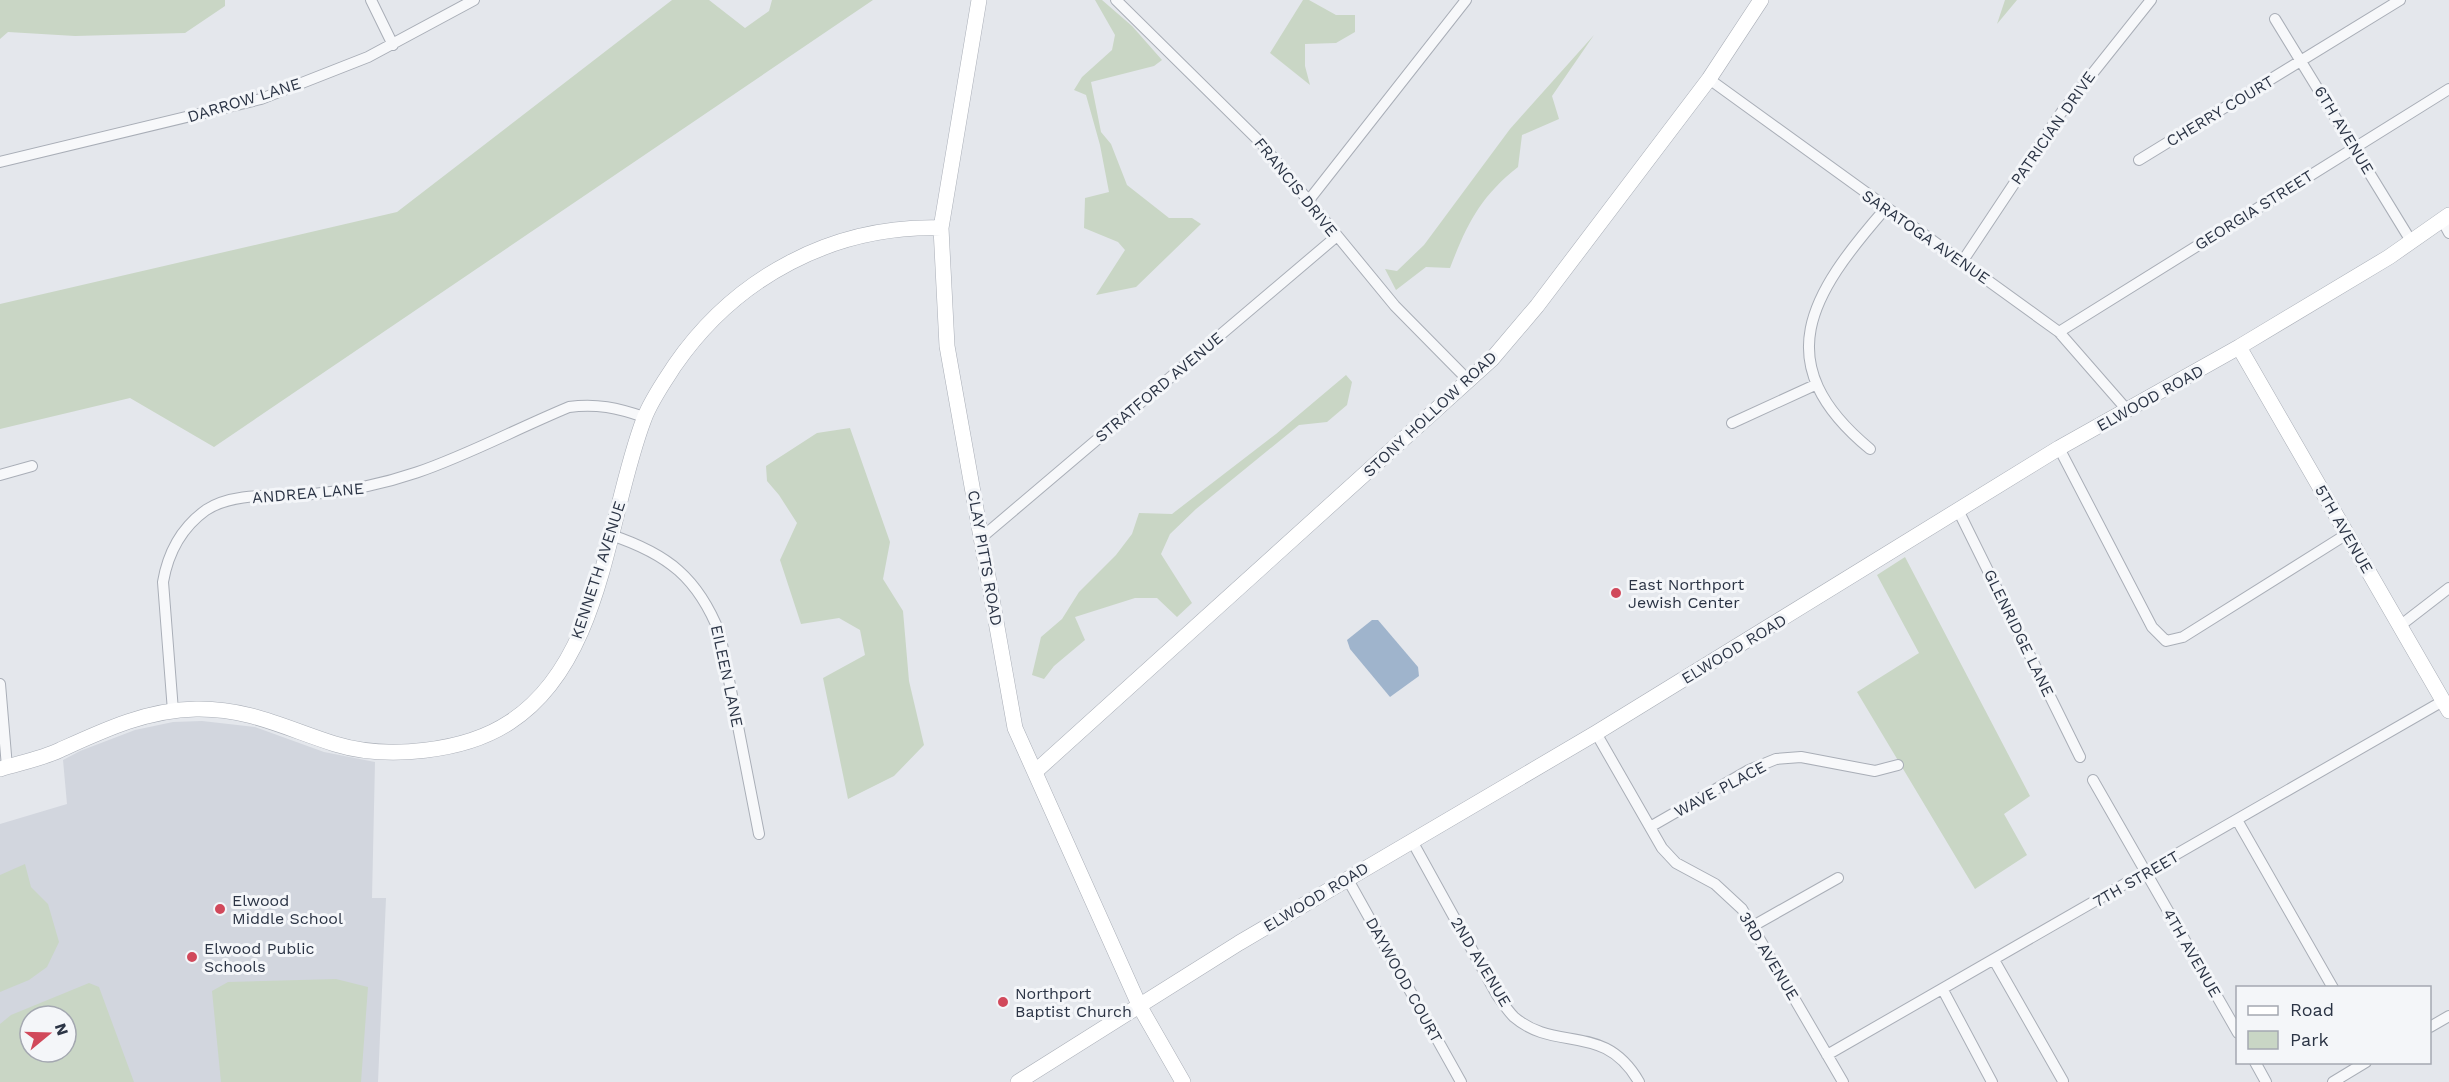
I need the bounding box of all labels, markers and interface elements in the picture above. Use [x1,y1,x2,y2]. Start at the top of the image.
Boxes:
street label: PATRICIAN DRIVE [2007,68,2099,188]
street label: CHERRY COURT [2163,71,2277,151]
street label: DARROW LANE [185,74,303,126]
street label: 6TH AVENUE [2310,82,2378,178]
street label: FRANCIS DRIVE [1250,134,1342,240]
street label: GEORGIA STREET [2191,166,2317,254]
street label: SARATOGA AVENUE [1859,186,1993,288]
street label: STRATFORD AVENUE [1091,328,1227,446]
street label: STONY HOLLOW ROAD [1359,347,1501,481]
street label: ELWOOD ROAD [2093,361,2207,435]
street label: ANDREA LANE [251,479,365,507]
street label: 5TH AVENUE [2311,481,2377,577]
street label: CLAY PITTS ROAD [964,489,1006,627]
street label: KENNETH AVENUE [567,499,629,641]
street label: GLENRIDGE LANE [1980,566,2058,700]
place label: East Northport Jewish Center [1628,575,1744,612]
marker: East Northport Jewish Center [1609,586,1623,600]
street label: ELWOOD ROAD [1678,610,1790,688]
street label: EILEEN LANE [707,623,747,729]
street label: WAVE PLACE [1671,757,1769,821]
street label: 7TH STREET [2090,847,2183,911]
street label: ELWOOD ROAD [1260,858,1372,936]
place label: Elwood Middle School [232,891,343,928]
marker: Elwood Middle School [213,902,227,916]
street label: 4TH AVENUE [2159,905,2225,1001]
street label: 3RD AVENUE [1735,908,1803,1004]
street label: DAYWOOD COURT [1362,914,1446,1046]
street label: 2ND AVENUE [1447,914,1515,1010]
place label: Elwood Public Schools [204,939,314,976]
marker: Elwood Public Schools [185,950,199,964]
place label: Northport Baptist Church [1015,984,1132,1021]
legend [2236,986,2431,1064]
marker: Northport Baptist Church [996,995,1010,1009]
text: Road [2290,999,2334,1020]
north arrow [18,1004,78,1064]
text: N [51,1021,73,1038]
text: Park [2290,1029,2329,1050]

